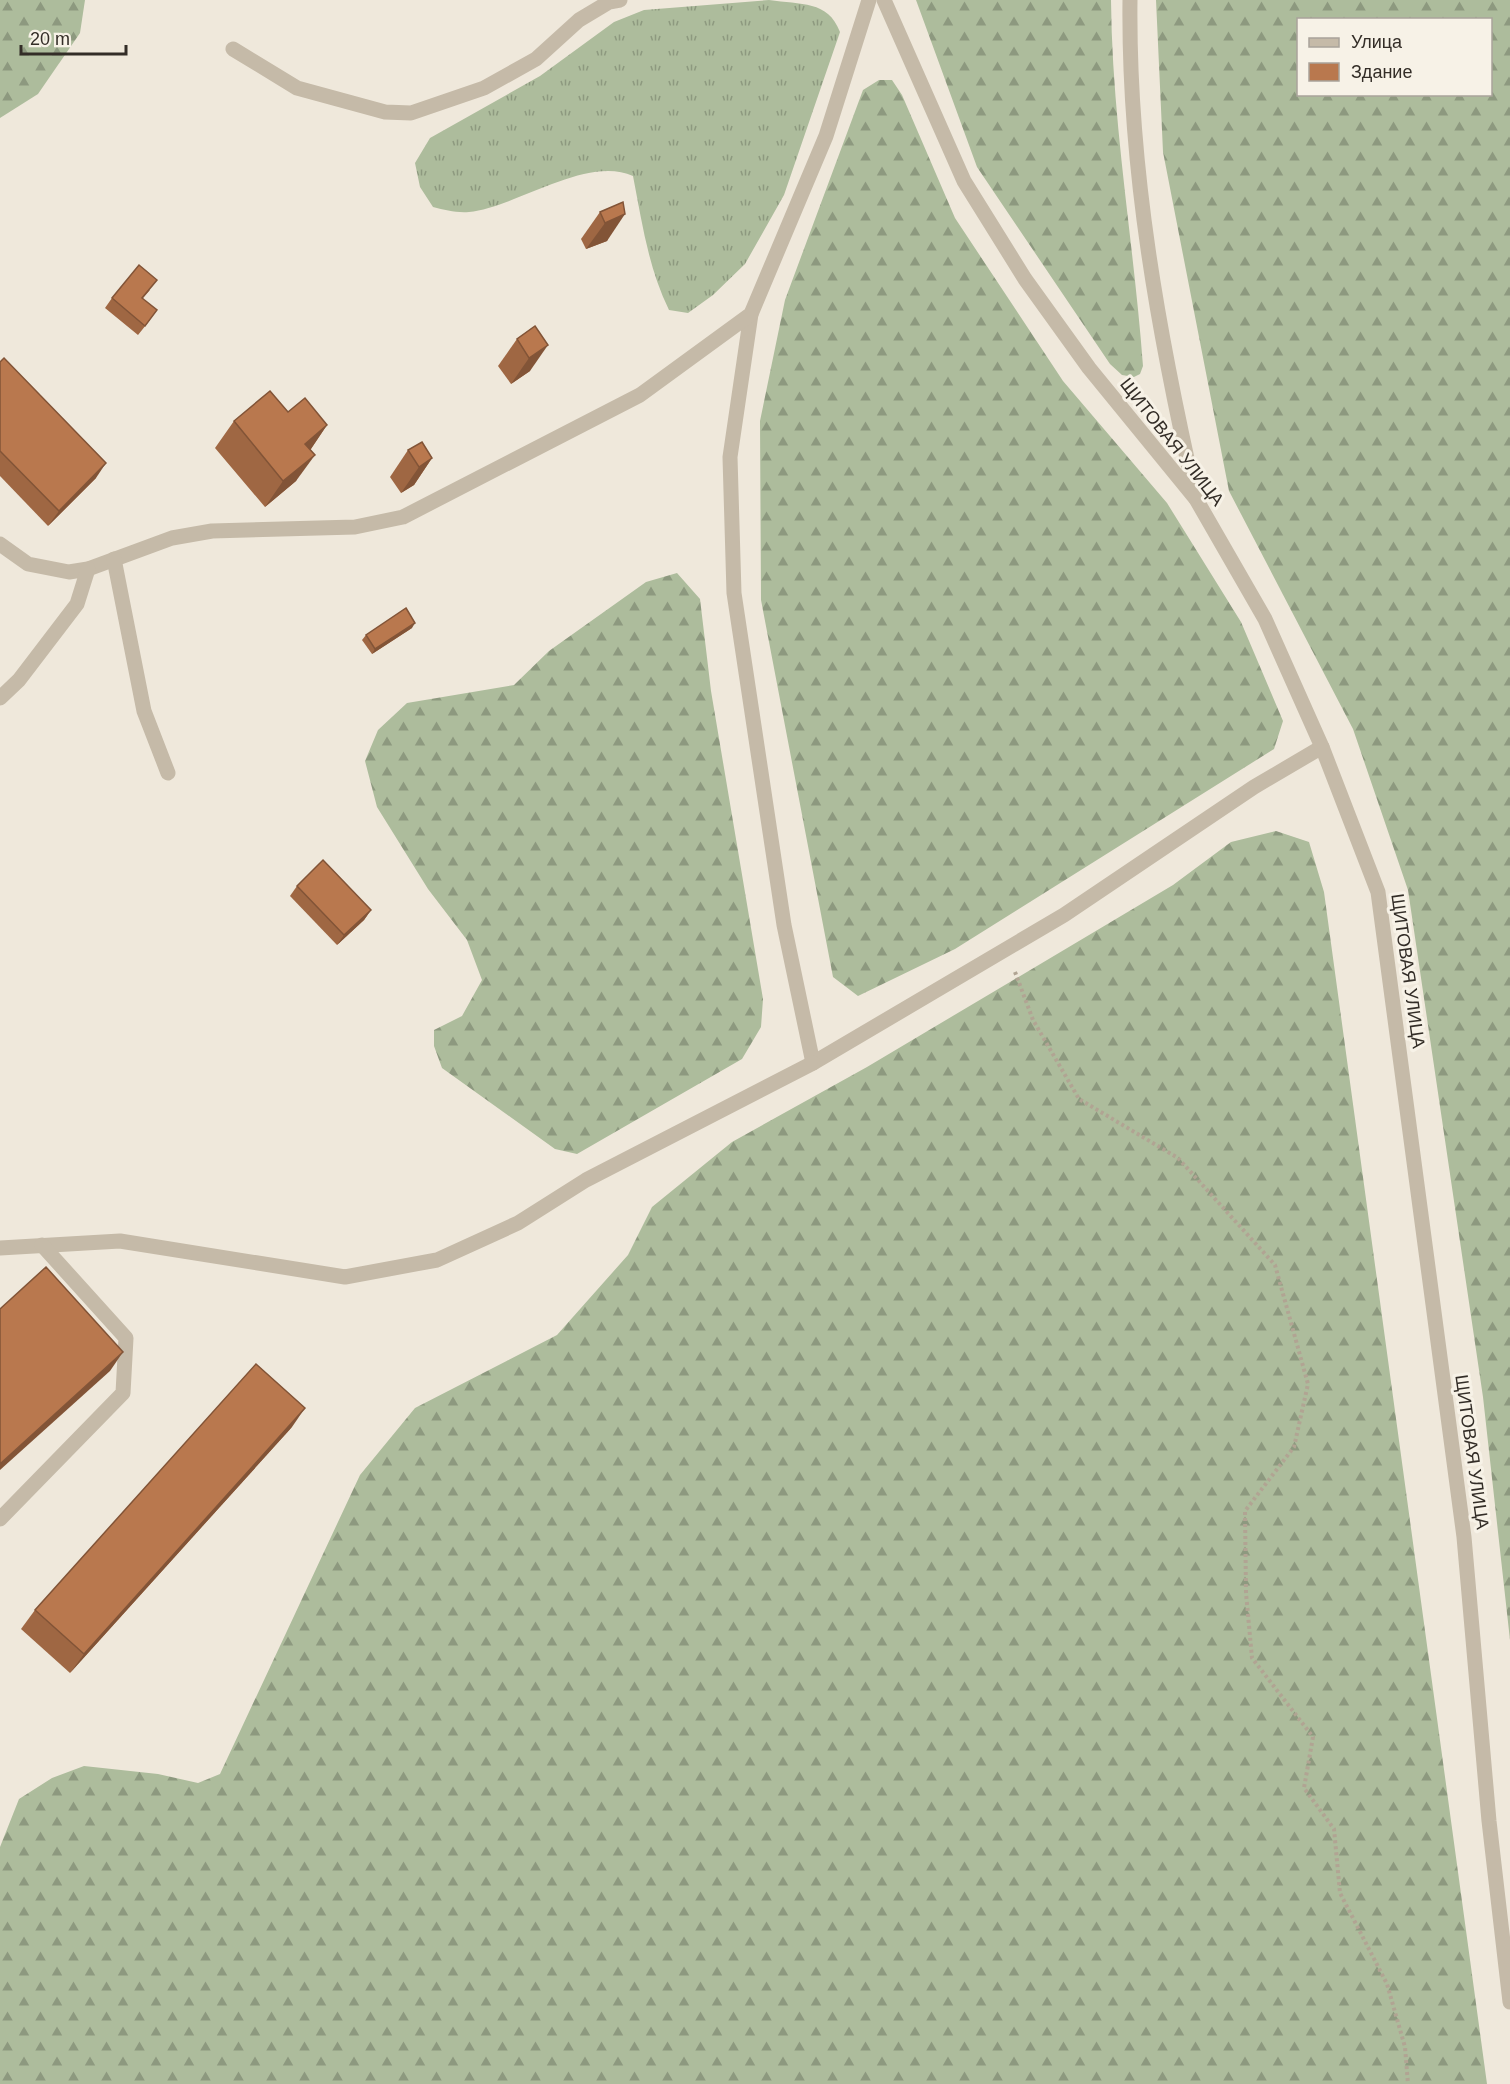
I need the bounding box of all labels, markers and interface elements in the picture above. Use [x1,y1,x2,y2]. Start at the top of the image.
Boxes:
scale bar [21,18,126,56]
legend [1297,18,1492,96]
text: 20 m [30,29,70,49]
text: Улица [1351,32,1403,52]
text: Здание [1351,62,1412,82]
street label: ЩИТОВАЯ УЛИЦА [1116,374,1228,510]
street label: ЩИТОВАЯ УЛИЦА [1387,892,1429,1050]
street label: ЩИТОВАЯ УЛИЦА [1451,1373,1493,1531]

